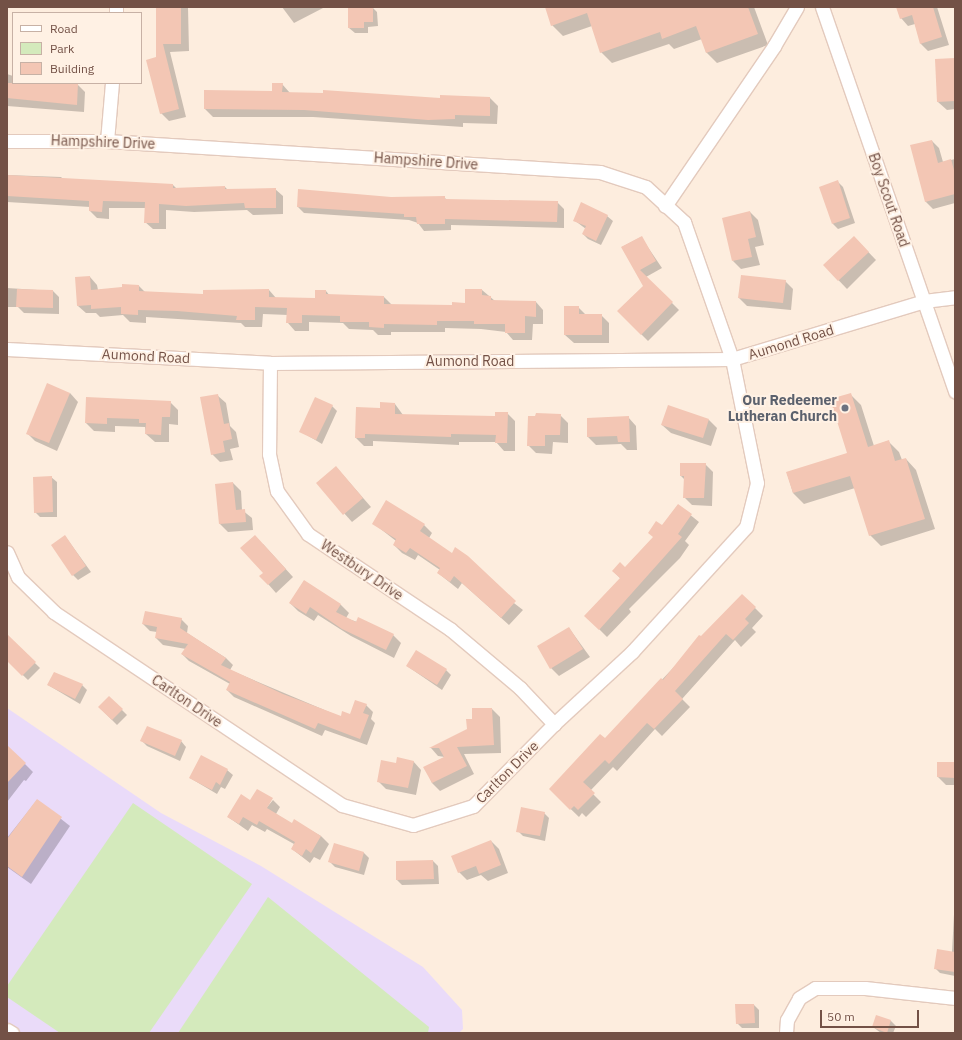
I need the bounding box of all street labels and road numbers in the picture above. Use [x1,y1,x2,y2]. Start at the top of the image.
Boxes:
street label: Hampshire Drive [50,132,156,152]
street label: Hampshire Drive [373,149,479,173]
street label: Boy Scout Road [865,151,913,249]
street label: Aumond Road [746,321,836,363]
street label: Aumond Road [101,345,191,367]
street label: Aumond Road [426,353,514,369]
street label: Westbury Drive [318,536,406,604]
street label: Carlton Drive [149,671,225,731]
street label: Carlton Drive [472,737,542,807]

